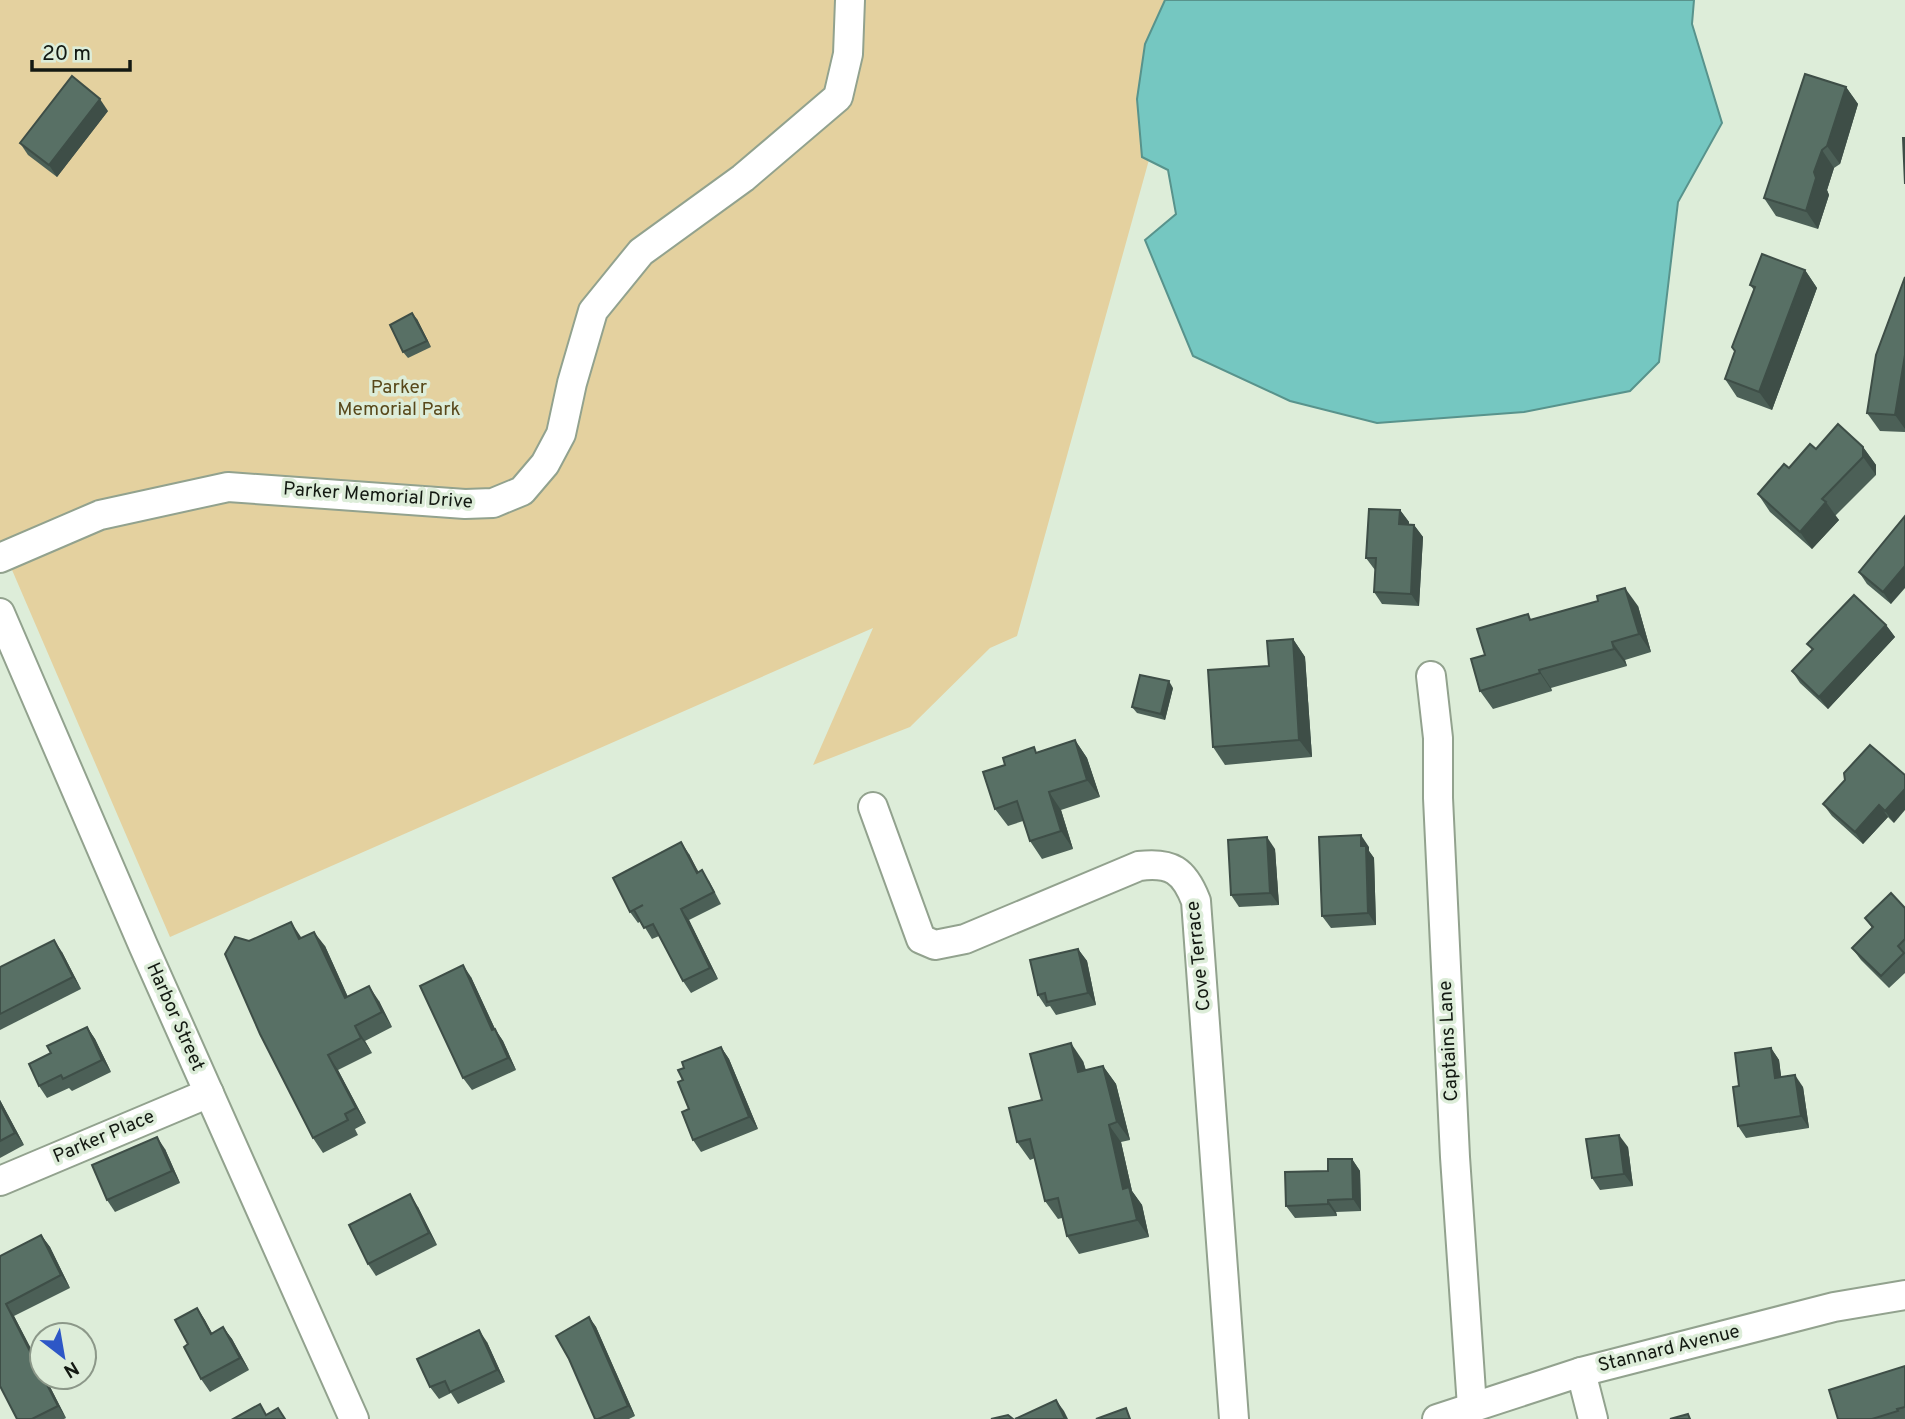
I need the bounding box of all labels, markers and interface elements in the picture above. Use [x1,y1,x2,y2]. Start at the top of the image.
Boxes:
scale bar [32,28,130,72]
text: 20 m [42,41,91,68]
park label: Parker Memorial Park [337,376,461,422]
street label: Parker Memorial Drive [282,477,474,515]
street label: Cove Terrace [1181,900,1217,1012]
street label: Harbor Street [140,959,210,1075]
street label: Captains Lane [1434,980,1464,1102]
street label: Parker Place [50,1105,158,1169]
street label: Stannard Avenue [1596,1320,1742,1378]
north arrow [28,1321,98,1391]
text: N [59,1355,83,1383]

